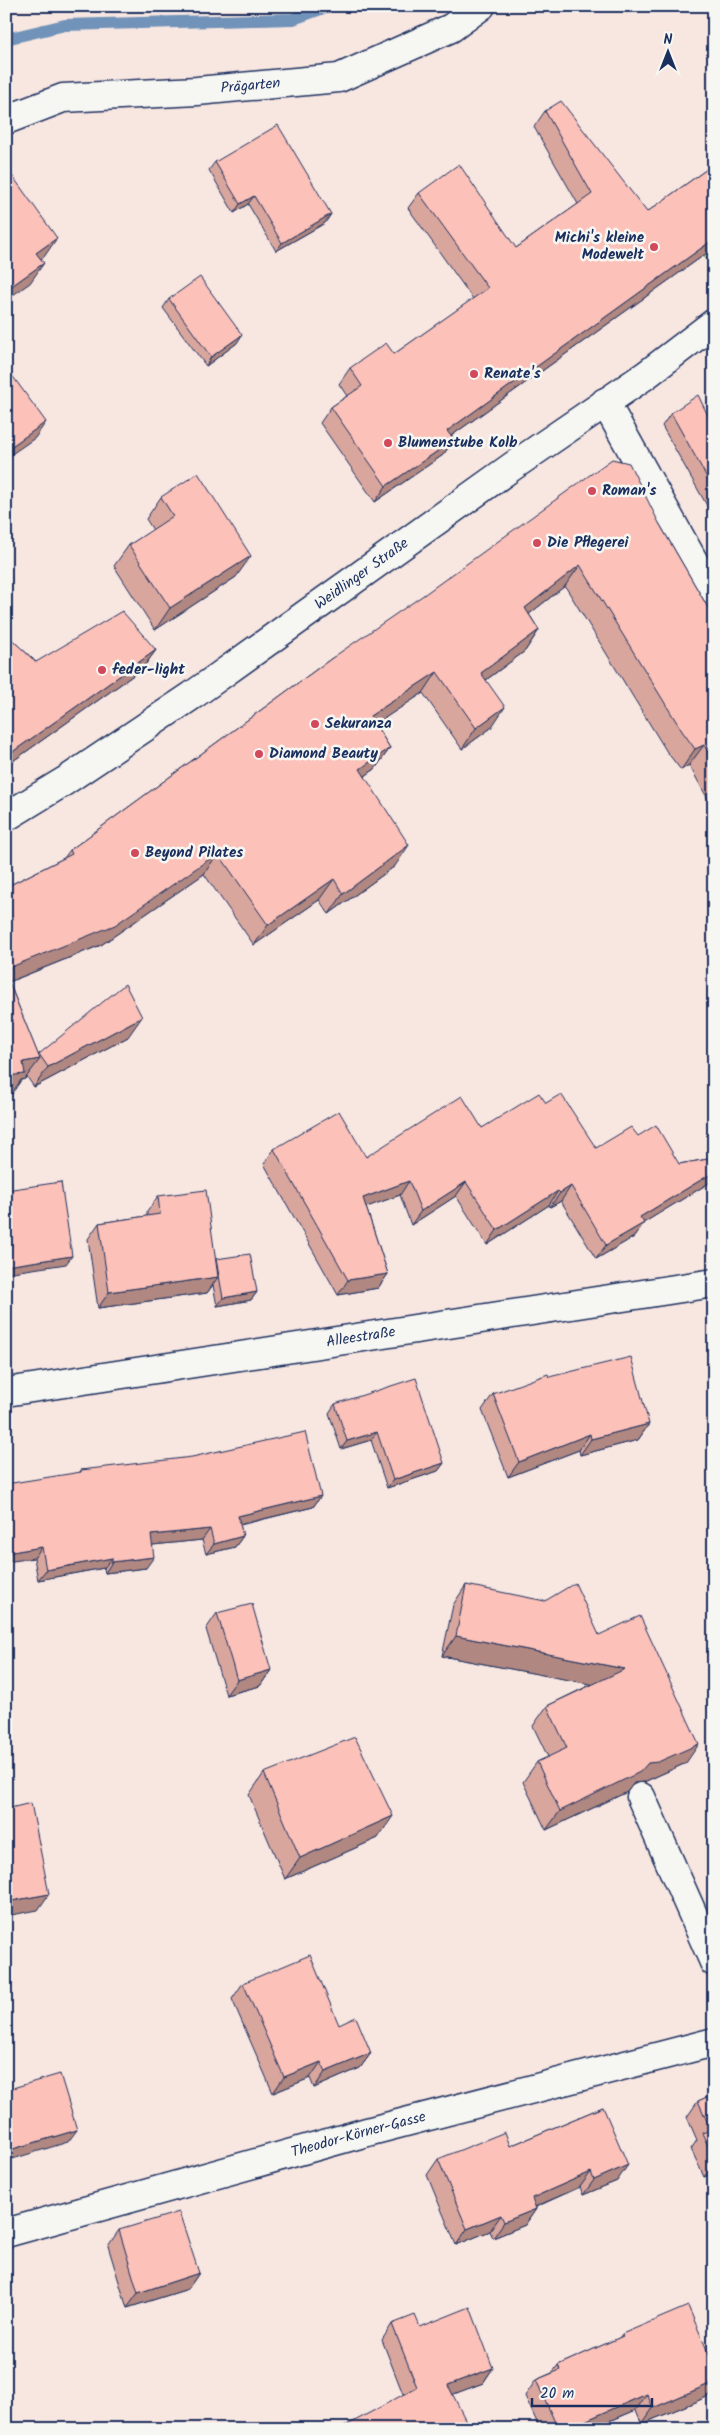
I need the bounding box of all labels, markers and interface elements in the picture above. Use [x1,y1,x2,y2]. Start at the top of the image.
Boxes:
north arrow [642,28,692,78]
text: N [664,29,673,51]
street label: Prägarten [220,71,281,101]
place label: Michi's kleine Modewelt [555,226,645,267]
marker: Michi's kleine Modewelt [648,241,660,253]
place label: Renate's [484,362,541,386]
marker: Renate's [468,368,480,380]
place label: Blumenstube Kolb [398,431,518,455]
marker: Blumenstube Kolb [382,437,394,449]
place label: Roman's [602,479,656,503]
marker: Roman's [586,485,598,497]
place label: Die Pflegerei [547,531,630,555]
street label: Weidlinger Straße [310,532,414,616]
marker: Die Pflegerei [531,537,543,549]
place label: feder-light [112,658,185,682]
marker: feder-light [96,664,108,676]
place label: Sekuranza [325,712,392,736]
marker: Sekuranza [309,718,321,730]
place label: Diamond Beauty [269,742,378,766]
marker: Diamond Beauty [253,748,265,760]
place label: Beyond Pilates [145,841,243,865]
marker: Beyond Pilates [129,847,141,859]
street label: Alleestraße [325,1320,397,1355]
street label: Theodor-Körner-Gasse [288,2105,429,2165]
scale bar [532,2375,652,2407]
text: 20 m [540,2382,574,2406]

